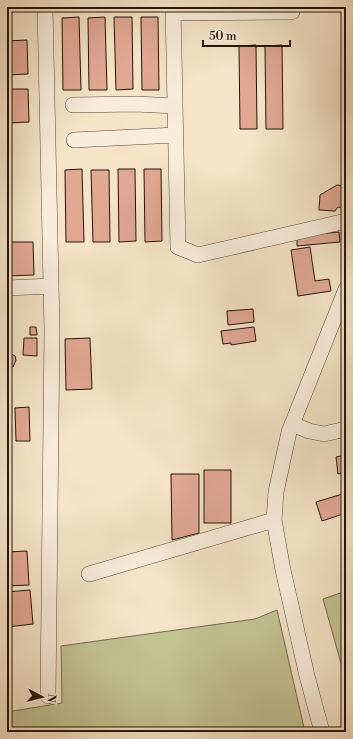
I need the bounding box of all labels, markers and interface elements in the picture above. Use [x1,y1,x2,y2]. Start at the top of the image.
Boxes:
scale bar [203,22,290,48]
text: 50 m [209,29,237,44]
north arrow [22,677,62,717]
text: N [43,693,58,704]

